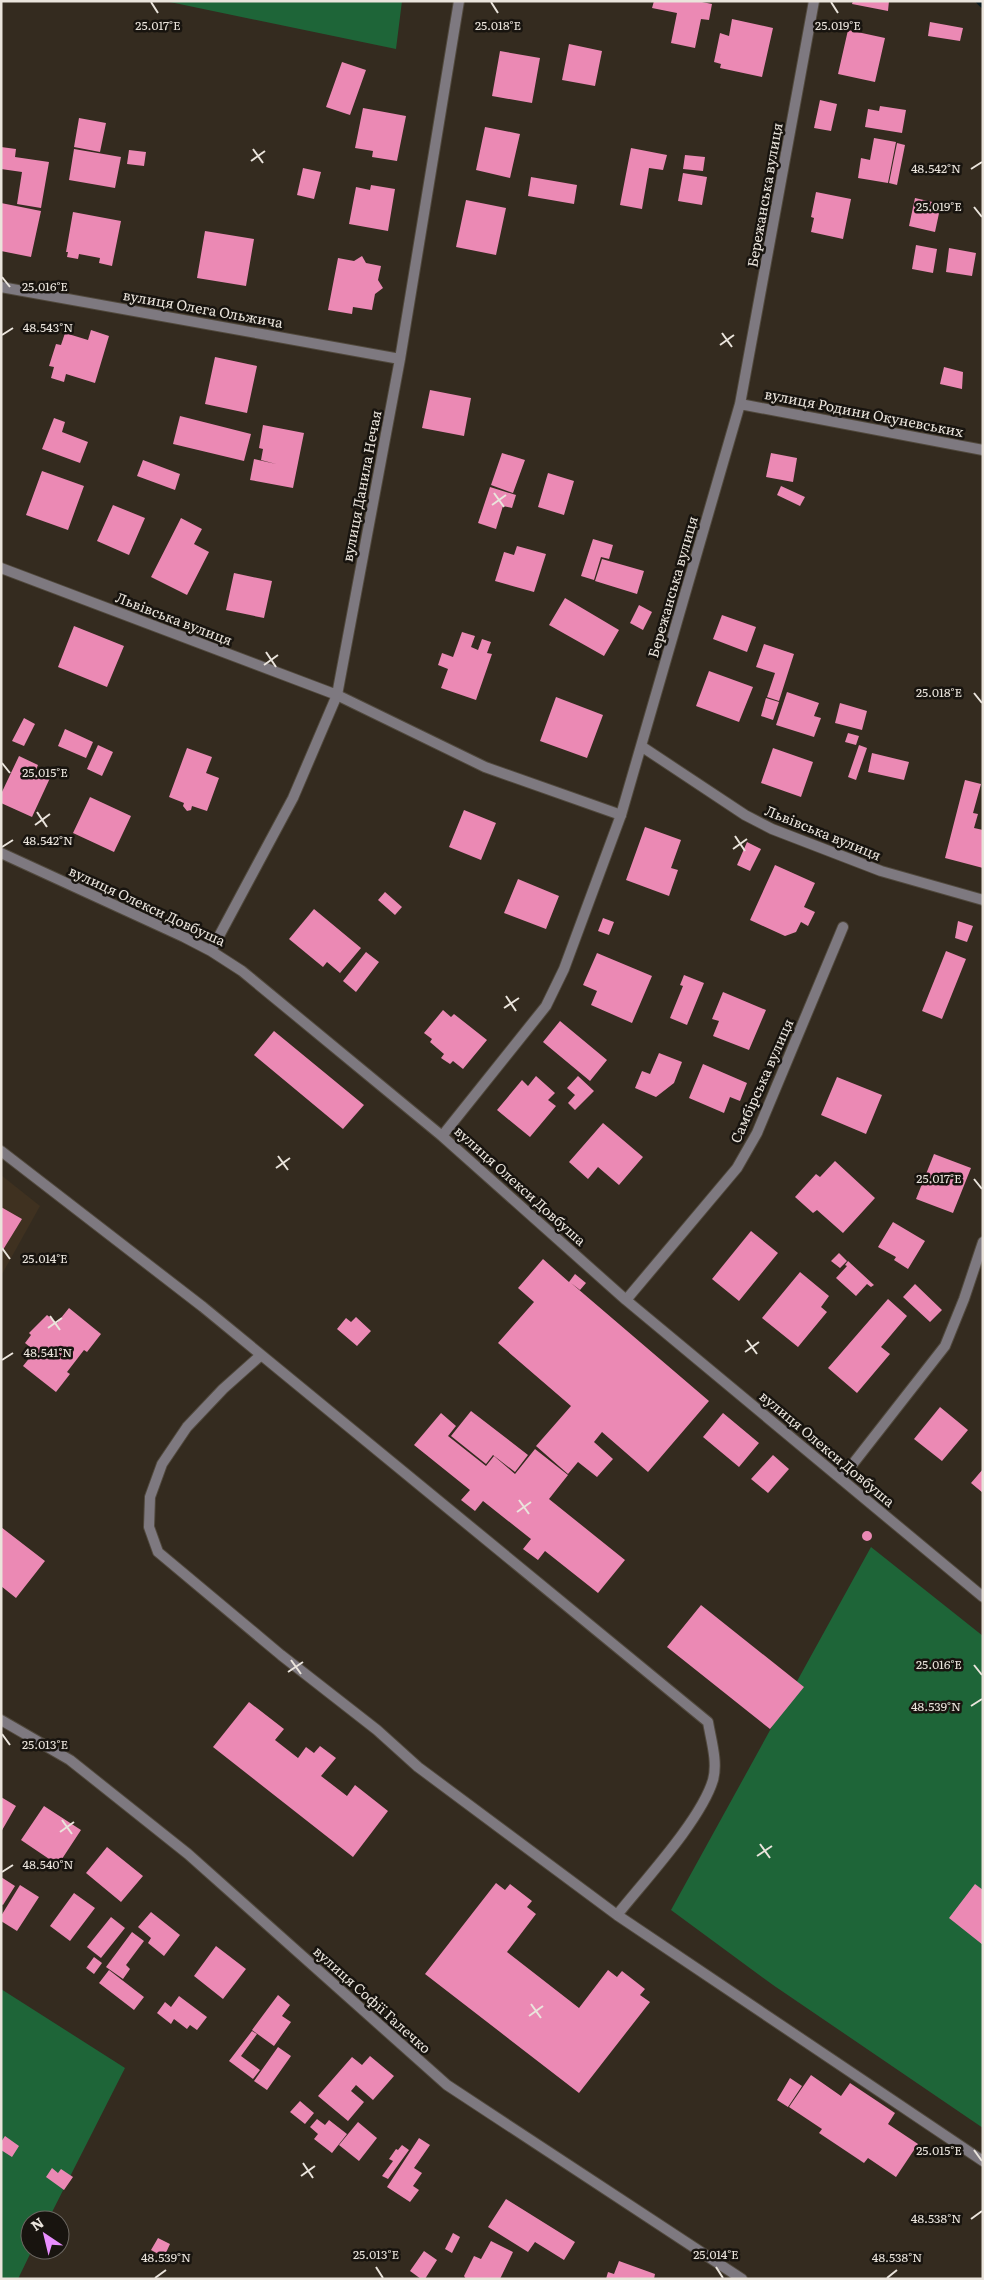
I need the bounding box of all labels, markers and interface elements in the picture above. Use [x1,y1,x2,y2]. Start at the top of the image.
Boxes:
text: 25.017°E [135,16,181,34]
text: 25.018°E [475,16,521,34]
text: 25.019°E [815,16,861,34]
street label: Бережанська вулиця [741,121,787,269]
text: 48.542°N [911,159,961,177]
text: 25.019°E [916,197,962,215]
text: 25.016°E [22,277,68,295]
street label: вулиця Олега Ольжича [122,284,285,332]
text: 48.543°N [23,318,73,336]
street label: вулиця Родини Окуневських [763,383,965,441]
street label: вулиця Данила Нечая [337,408,386,563]
street label: Бережанська вулиця [642,514,702,660]
street label: Львівська вулиця [113,587,236,650]
text: 25.018°E [916,683,962,701]
text: 25.015°E [22,763,68,781]
street label: Львівська вулиця [762,800,884,864]
text: 48.542°N [23,831,73,849]
street label: вулиця Олекси Довбуша [66,860,229,950]
street label: Самбірська вулиця [725,1015,798,1146]
street label: вулиця Олекси Довбуша [450,1121,591,1250]
text: 25.017°E [916,1169,962,1187]
text: 25.014°E [22,1249,68,1267]
text: 48.541°N [24,1343,72,1361]
street label: вулиця Олекси Довбуша [756,1386,900,1511]
text: 25.016°E [916,1655,962,1673]
text: 48.539°N [911,1697,961,1715]
text: 25.013°E [22,1735,68,1753]
text: 48.540°N [23,1855,73,1873]
street label: вулиця Софії Галечко [309,1941,436,2058]
text: 25.015°E [916,2141,962,2159]
text: 48.538°N [911,2209,961,2227]
north arrow [20,2210,70,2260]
text: N [26,2212,48,2235]
text: 25.013°E [353,2245,399,2263]
text: 25.014°E [693,2245,739,2263]
text: 48.539°N [141,2248,191,2266]
text: 48.538°N [872,2248,922,2266]

